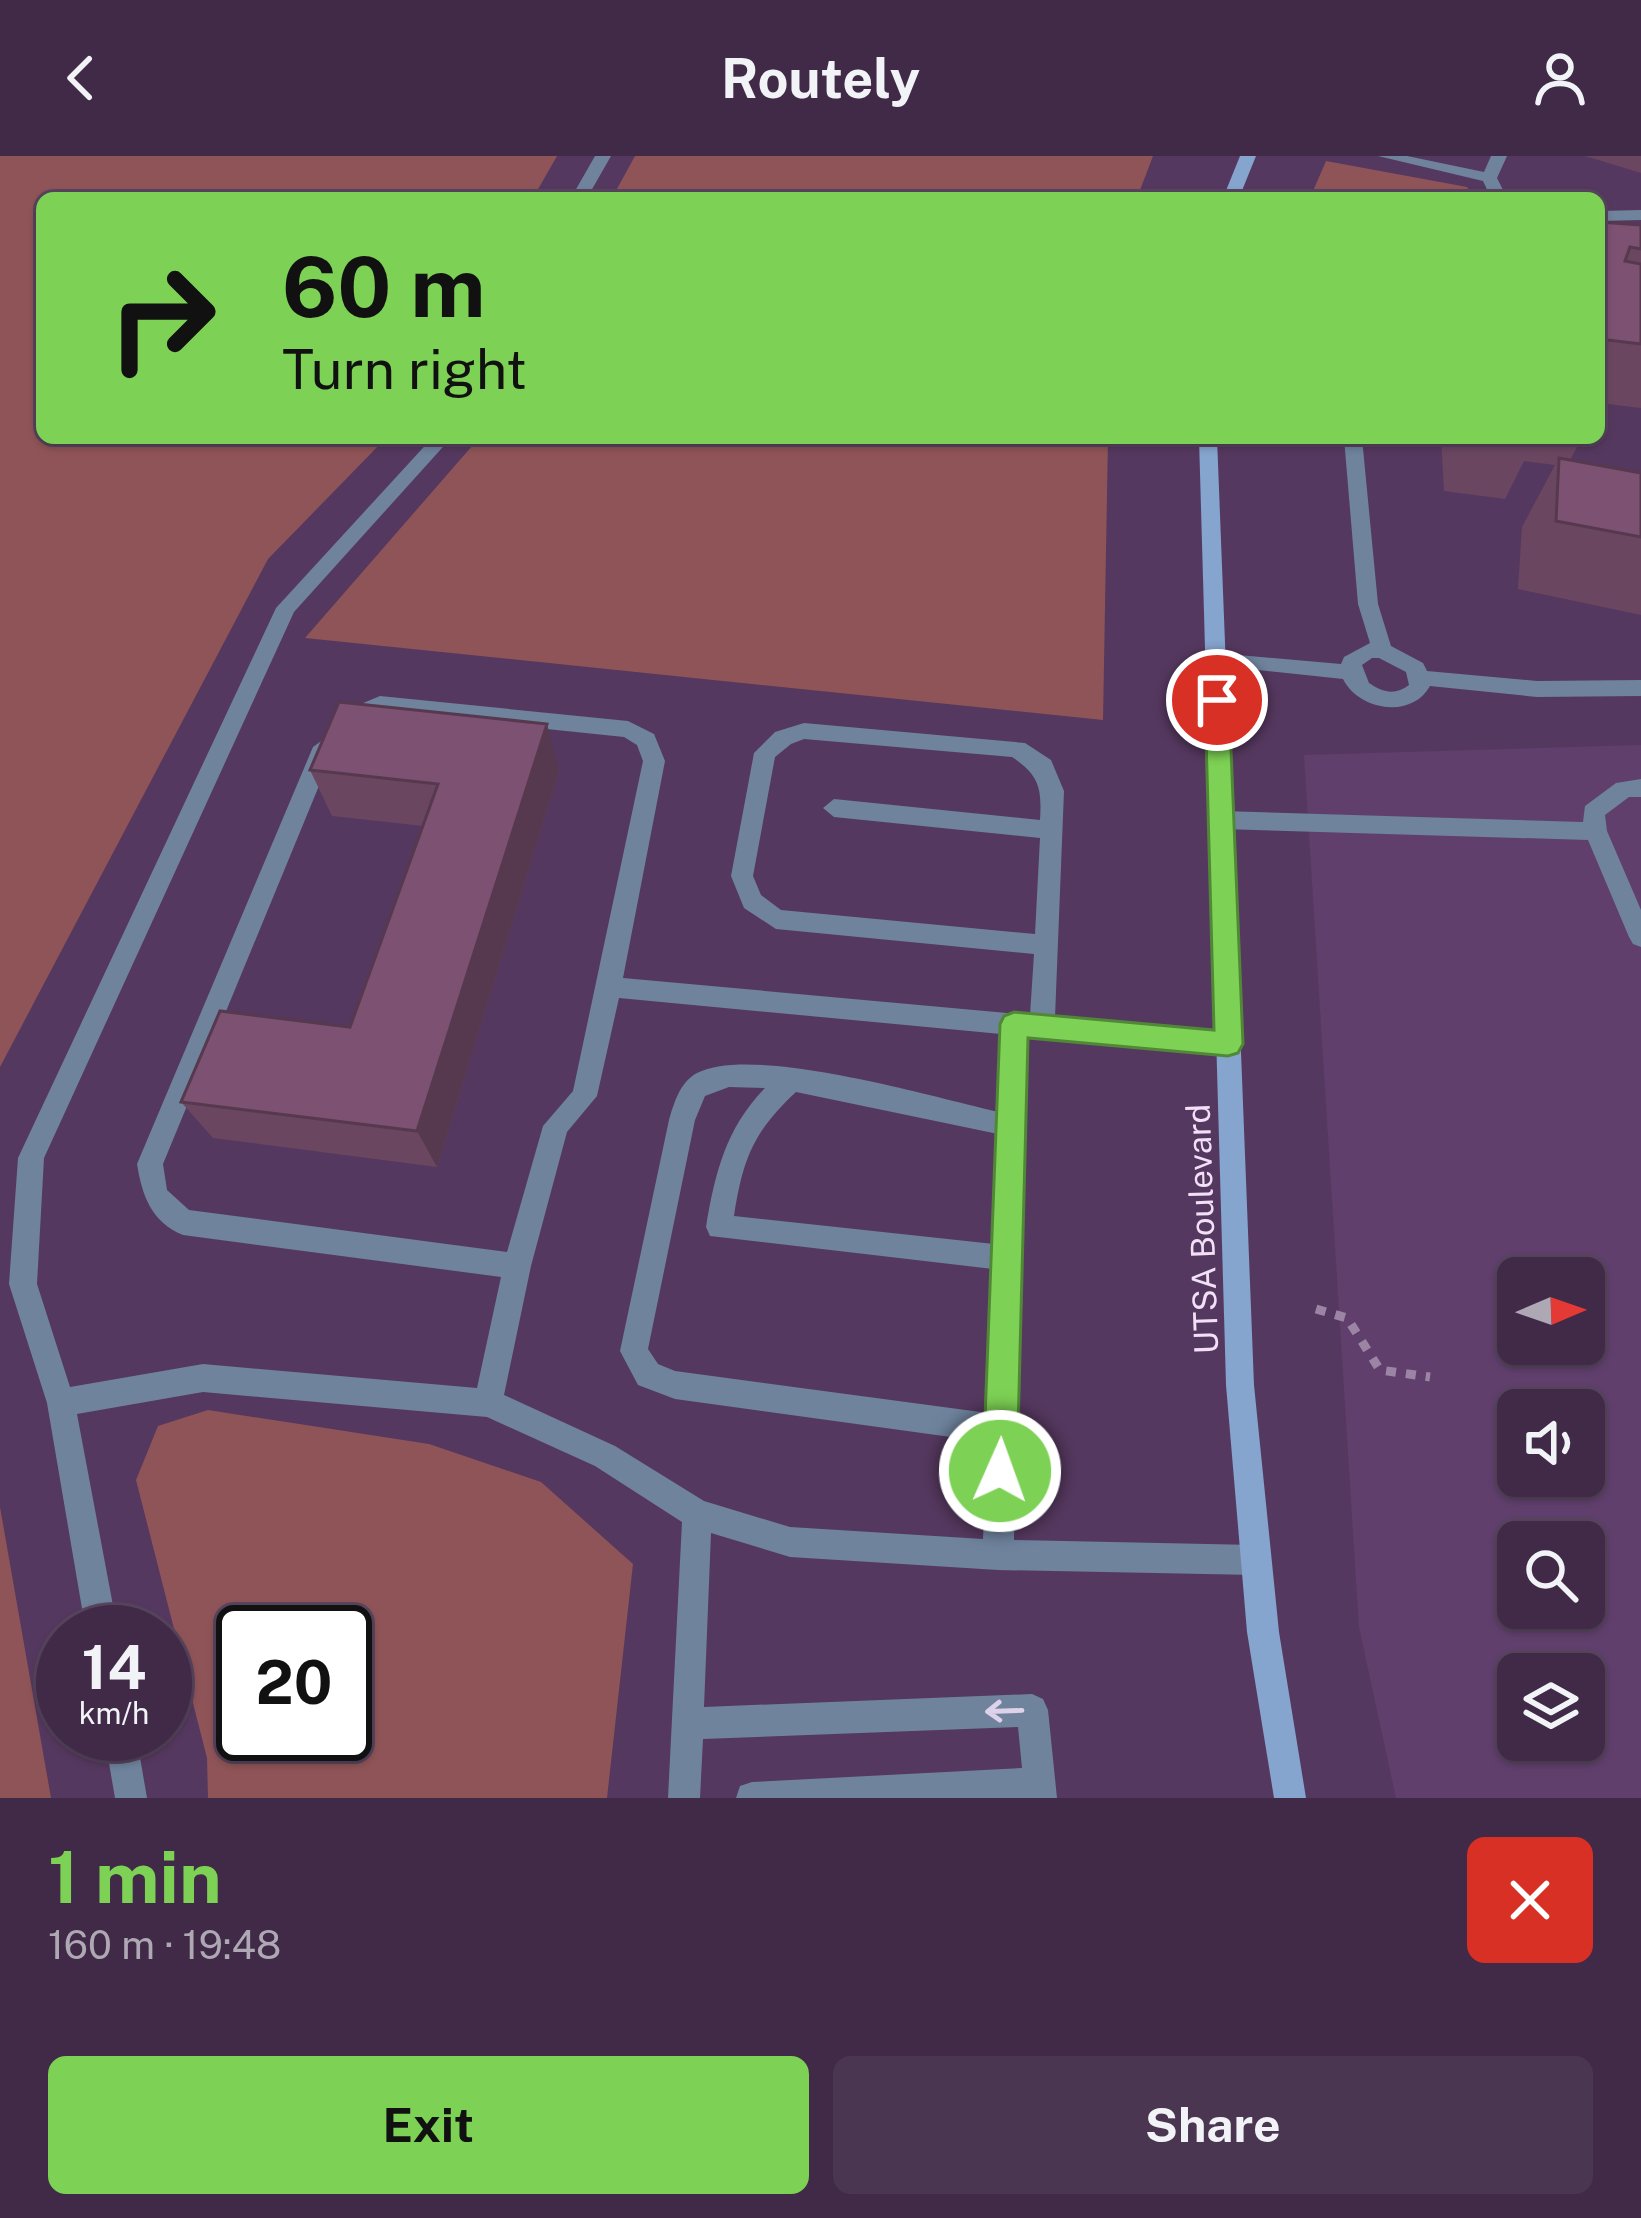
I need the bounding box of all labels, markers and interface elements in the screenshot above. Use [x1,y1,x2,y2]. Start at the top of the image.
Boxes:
icon: back [48,45,114,111]
icon: person [1527,45,1593,111]
text: Routely [721,47,920,110]
text: 60 m [282,237,486,336]
icon: right [84,240,240,396]
text: Turn right [282,338,527,401]
pin [1166,649,1268,751]
icon: arrive [1184,667,1250,733]
street label: UTSA Boulevard [1179,1103,1225,1355]
north arrow [1497,1257,1605,1365]
map controls [1497,1257,1605,1761]
button: sound [1497,1389,1605,1497]
position arrow [937,1408,1063,1534]
button: search [1497,1521,1605,1629]
speed limit sign: 20 [216,1605,372,1761]
text: 14 [81,1632,147,1703]
button: layers [1497,1653,1605,1761]
text: km/h [79,1695,149,1731]
one-way arrow [985,1700,1024,1723]
text: 1 min [48,1835,222,1919]
button: close [1467,1837,1593,1963]
text: 160 m · 19:48 [48,1922,281,1968]
button: Exit [48,2056,809,2194]
button: Share [833,2056,1593,2194]

